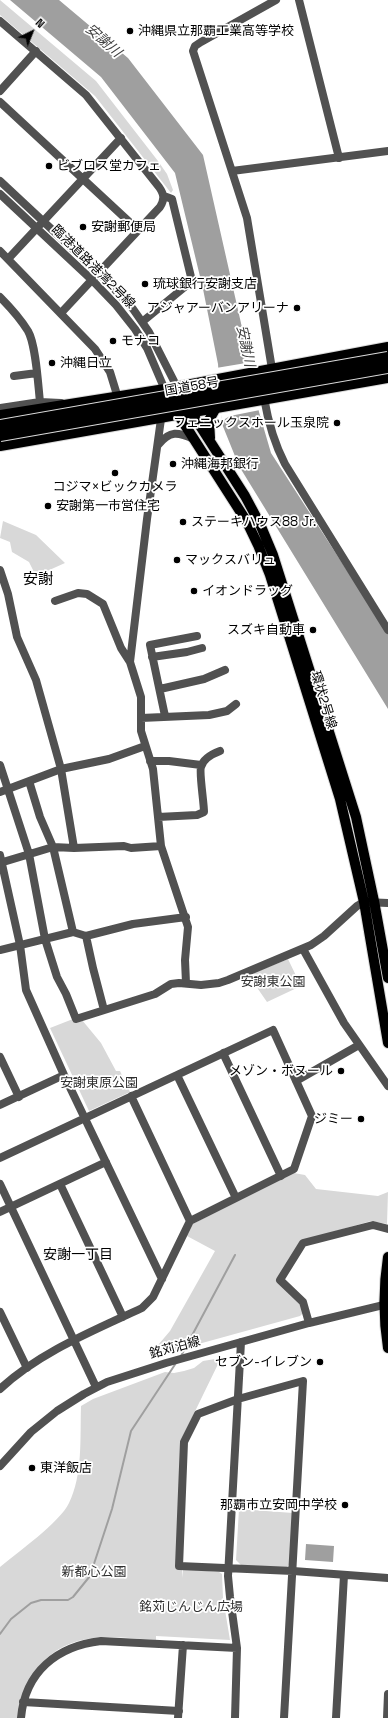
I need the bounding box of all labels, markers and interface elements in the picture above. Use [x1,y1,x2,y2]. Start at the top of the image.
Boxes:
north arrow [12,12,52,52]
text: N [33,16,48,31]
water label: 安謝川 [82,21,124,61]
place label: 沖縄県立那覇工業高等学校 [138,23,294,39]
marker: 沖縄県立那覇工業高等学校 [125,26,135,36]
place label: ビブロス堂カフェ [57,158,161,174]
marker: ビブロス堂カフェ [44,161,54,171]
place label: 安謝郵便局 [91,219,156,235]
street label: 臨港道路港湾2号線 [48,222,138,312]
marker: 安謝郵便局 [78,222,88,232]
place label: 琉球銀行安謝支店 [153,276,257,292]
marker: 琉球銀行安謝支店 [140,279,150,289]
place label: アジャアーバンアリーナ [147,300,289,316]
marker: アジャアーバンアリーナ [292,303,302,313]
water label: 安謝川 [232,324,258,368]
place label: モナコ [121,333,160,349]
marker: モナコ [108,336,118,346]
place label: 沖縄日立 [60,355,112,371]
marker: 沖縄日立 [47,358,57,368]
street label: 国道58号 [164,375,220,399]
place label: フェニックスホール玉泉院 [173,415,329,431]
marker: フェニックスホール玉泉院 [332,418,342,428]
place label: 沖縄海邦銀行 [181,456,259,472]
marker: 沖縄海邦銀行 [168,459,178,469]
marker: コジマ×ビックカメラ [110,468,120,478]
place label: コジマ×ビックカメラ [52,479,178,495]
place label: 安謝第一市営住宅 [56,498,160,514]
marker: 安謝第一市営住宅 [43,501,53,511]
place label: ステーキハウス88 Jr. [191,514,316,530]
marker: ステーキハウス88 Jr. [178,517,188,527]
place label: マックスバリュ [185,552,276,568]
marker: マックスバリュ [172,555,182,565]
district label: 安謝 [23,571,53,589]
place label: イオンドラッグ [202,583,293,599]
marker: イオンドラッグ [189,586,199,596]
place label: スズキ自動車 [227,622,305,638]
marker: スズキ自動車 [308,625,318,635]
street label: 環状2号線 [307,669,339,731]
park label: 安謝東公園 [241,974,305,990]
place label: メゾン・ボヌール [229,1063,333,1079]
marker: メゾン・ボヌール [336,1066,346,1076]
park label: 安謝東原公園 [60,1075,138,1091]
place label: ジミー [314,1111,353,1127]
marker: ジミー [356,1114,366,1124]
district label: 安謝一丁目 [43,1247,113,1263]
street label: 銘苅泊線 [148,1334,202,1362]
place label: セブン-イレブン [215,1354,312,1370]
marker: セブン-イレブン [315,1357,325,1367]
place label: 東洋飯店 [40,1460,92,1476]
marker: 東洋飯店 [27,1463,37,1473]
place label: 那覇市立安岡中学校 [220,1497,337,1513]
marker: 那覇市立安岡中学校 [340,1500,350,1510]
park label: 新都心公園 [62,1564,126,1580]
park label: 銘苅じんじん広場 [139,1599,243,1615]

